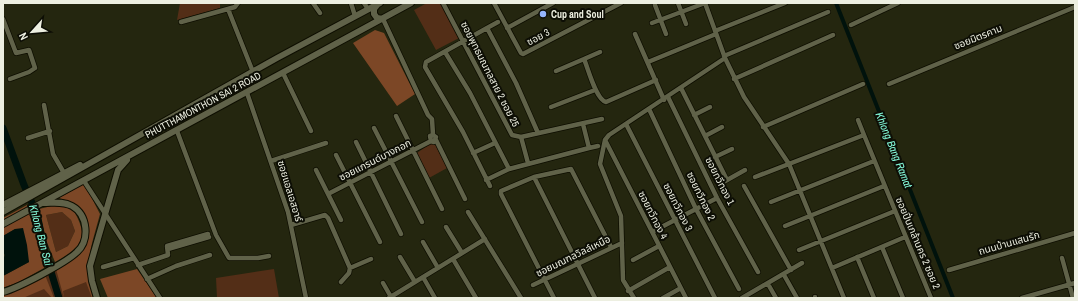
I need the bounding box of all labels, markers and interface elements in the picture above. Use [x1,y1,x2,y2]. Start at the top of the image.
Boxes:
place label: Cup and Soul [551,8,604,21]
marker: Cup and Soul [538,9,548,19]
north arrow [12,12,52,52]
street label: ซอยพุทธมณฑลสาย 2 ซอย 25 [458,19,522,129]
street label: ซอยมิตรคาม [952,21,1004,53]
street label: ซอย 3 [524,25,552,48]
text: N [15,30,31,43]
street label: PHUTTHAMONTHON SAI 2 ROAD [143,69,263,141]
water label: Khlong Bang Ramat [872,110,916,191]
street label: ซอยแกรนด์บางกอก [337,136,413,184]
street label: ซอยทวีทอง 1 [702,155,738,208]
street label: ซอยแอลเอสอาร์ [275,159,306,224]
street label: ซอยทวีทอง 2 [684,170,718,223]
street label: ซอยทวีทอง 3 [660,181,696,234]
street label: ซอยทวีทอง 4 [635,189,671,242]
street label: ซอยปิ่นเกล้านคร 2 ซอย 2 [893,195,944,291]
water label: Khlong Ban Sai [26,203,56,268]
street label: ถนนบ้านแสนรัก [977,228,1041,258]
street label: ซอยมณฑลวิลล์เหนือ [534,232,613,280]

